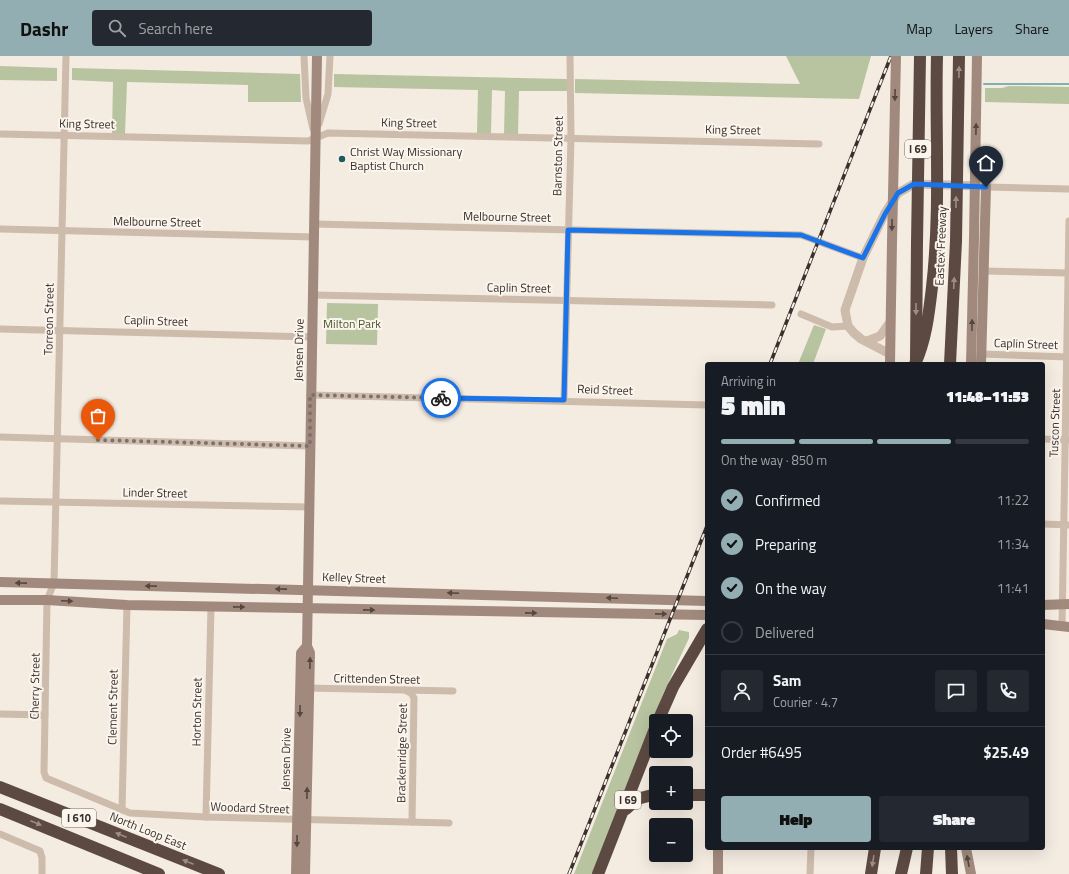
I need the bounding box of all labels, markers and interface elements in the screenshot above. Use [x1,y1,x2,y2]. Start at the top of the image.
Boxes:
search box [92,10,372,46]
text: Dashr [20,14,68,43]
icon: search [106,17,128,39]
text: Search here [138,17,213,40]
text: Map [906,18,932,39]
text: Layers [954,18,993,39]
text: Share [1015,18,1049,39]
one-way arrow [955,66,962,78]
one-way arrow [892,89,898,102]
street label: King Street [381,113,438,132]
street label: King Street [59,114,116,133]
street label: Barnston Street [547,115,568,196]
street label: King Street [705,120,762,139]
one-way arrow [973,122,979,135]
road number: I 69 [905,140,931,158]
place label: Christ Way Missionary Baptist Church [350,142,462,175]
pin [969,146,1003,187]
icon: home [975,152,997,174]
marker: Christ Way Missionary Baptist Church [337,154,347,164]
one-way arrow [953,196,960,208]
street label: Melbourne Street [463,206,552,227]
street label: Eastex Freeway [930,206,951,286]
street label: Melbourne Street [113,211,202,232]
one-way arrow [889,219,895,232]
one-way arrow [951,276,957,289]
street label: Caplin Street [487,277,552,298]
street label: Torreon Street [38,282,59,355]
one-way arrow [913,303,919,316]
street label: Caplin Street [124,310,189,331]
park label: Milton Park [323,314,381,333]
street label: Jensen Drive [288,318,309,382]
one-way arrow [969,318,975,331]
street label: Caplin Street [994,333,1059,354]
text: Arriving in [721,371,776,391]
courier [421,378,461,418]
street label: Reid Street [577,379,634,400]
text: 11:48–11:53 [946,385,1029,408]
text: 5 min [721,386,786,425]
icon: bike [430,387,452,409]
street label: Tuscon Street [1044,388,1065,458]
pin [81,399,115,440]
icon: bag [87,405,109,427]
text: On the way · 850 m [721,450,827,470]
street label: Linder Street [122,482,188,503]
icon: check [721,489,743,511]
text: Confirmed [755,489,820,512]
text: 11:22 [997,490,1029,510]
icon: check [721,533,743,555]
text: Preparing [755,533,816,556]
text: 11:34 [997,534,1029,554]
street label: Kelley Street [322,567,387,588]
icon: check [721,577,743,599]
text: On the way [755,577,827,600]
text: 11:41 [997,578,1029,598]
one-way arrow [14,580,27,586]
one-way arrow [144,583,157,589]
one-way arrow [274,586,287,592]
one-way arrow [447,590,459,597]
one-way arrow [605,595,618,601]
one-way arrow [61,598,73,605]
one-way arrow [233,604,246,610]
one-way arrow [363,607,376,613]
one-way arrow [525,610,538,616]
one-way arrow [655,611,668,617]
text: Delivered [755,621,814,644]
street label: Cherry Street [24,652,45,720]
one-way arrow [307,656,313,669]
street label: Clement Street [102,668,123,745]
street label: Crittenden Street [334,668,421,689]
text: Sam [773,669,801,692]
button: person [721,670,763,712]
button: chat [935,670,977,712]
button: phone [987,670,1029,712]
street label: Horton Street [186,677,207,747]
text: Courier · 4.7 [773,692,838,712]
street label: Brackenridge Street [391,702,412,803]
one-way arrow [297,705,303,718]
map controls [649,714,693,862]
button: locate [649,714,693,758]
street label: Jensen Drive [275,727,296,791]
text: Order #6495 [721,741,802,764]
text: $25.49 [983,741,1029,764]
button: + [649,766,693,810]
one-way arrow [304,786,310,799]
road number: I 69 [615,791,641,809]
button: Help [721,796,871,842]
button: Share [879,796,1029,842]
street label: Woodard Street [210,797,291,818]
street label: North Loop East [107,806,190,855]
road number: I 610 [62,809,96,827]
button: − [649,818,693,862]
one-way arrow [31,821,43,827]
one-way arrow [115,832,126,838]
one-way arrow [294,835,300,848]
one-way arrow [870,855,876,867]
one-way arrow [965,855,971,867]
one-way arrow [182,858,194,864]

